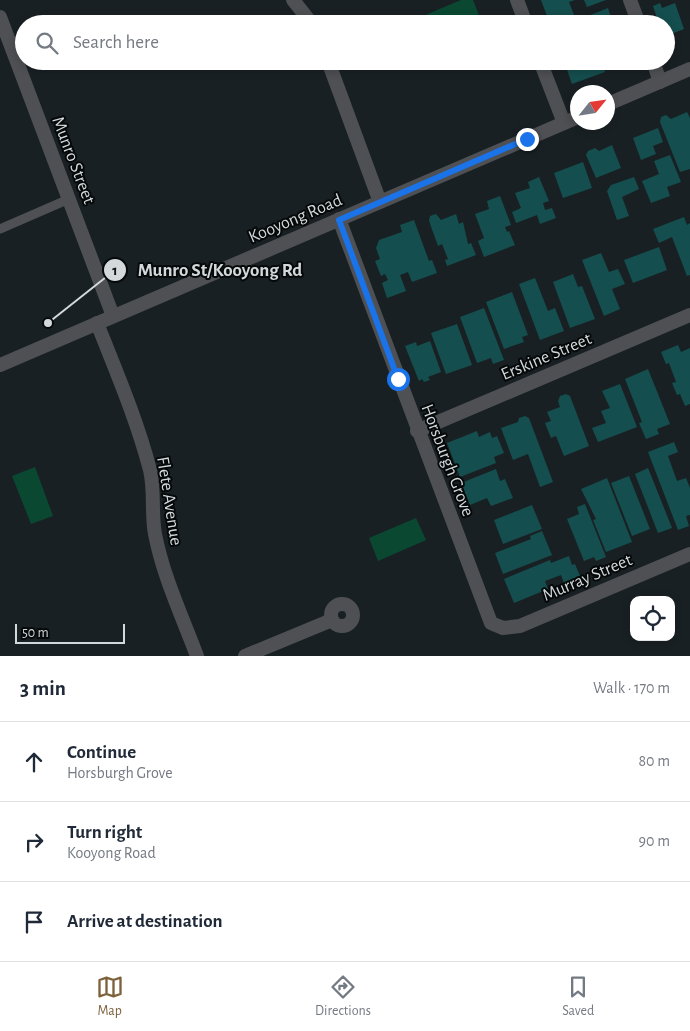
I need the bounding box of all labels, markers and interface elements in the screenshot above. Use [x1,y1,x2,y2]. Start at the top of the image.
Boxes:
search box [15,15,675,70]
icon: search [33,29,61,57]
text: Search here [73,33,159,52]
north arrow [570,85,615,130]
street label: Munro Street [48,114,98,207]
route end [516,128,539,151]
street label: Kooyong Road [246,191,345,247]
callout: Munro St/Kooyong Rd [103,253,312,287]
text: Munro St/Kooyong Rd [138,261,302,280]
text: 1 [112,263,118,278]
street label: Erskine Street [498,330,595,384]
route start [387,368,410,391]
street label: Horsburgh Grove [417,402,477,519]
street label: Flete Avenue [153,455,185,547]
street label: Murray Street [540,551,635,605]
map controls [630,596,675,641]
button: locate [630,596,675,641]
scale bar [15,621,125,644]
text: 50 m [22,626,49,640]
text: 3 min [20,678,66,699]
text: Walk · 170 m [593,680,670,696]
text: Continue [67,743,136,762]
icon: ahead [20,748,48,776]
text: 80 m [639,753,670,769]
text: Horsburgh Grove [67,765,173,781]
text: Turn right [67,823,142,842]
icon: right [20,828,48,856]
text: 90 m [639,833,670,849]
text: Kooyong Road [67,845,156,861]
icon: arrive [20,908,48,936]
text: Arrive at destination [67,912,223,931]
tab: Map [96,973,124,1020]
tab: Directions [315,973,371,1020]
tab: Saved [562,973,594,1020]

